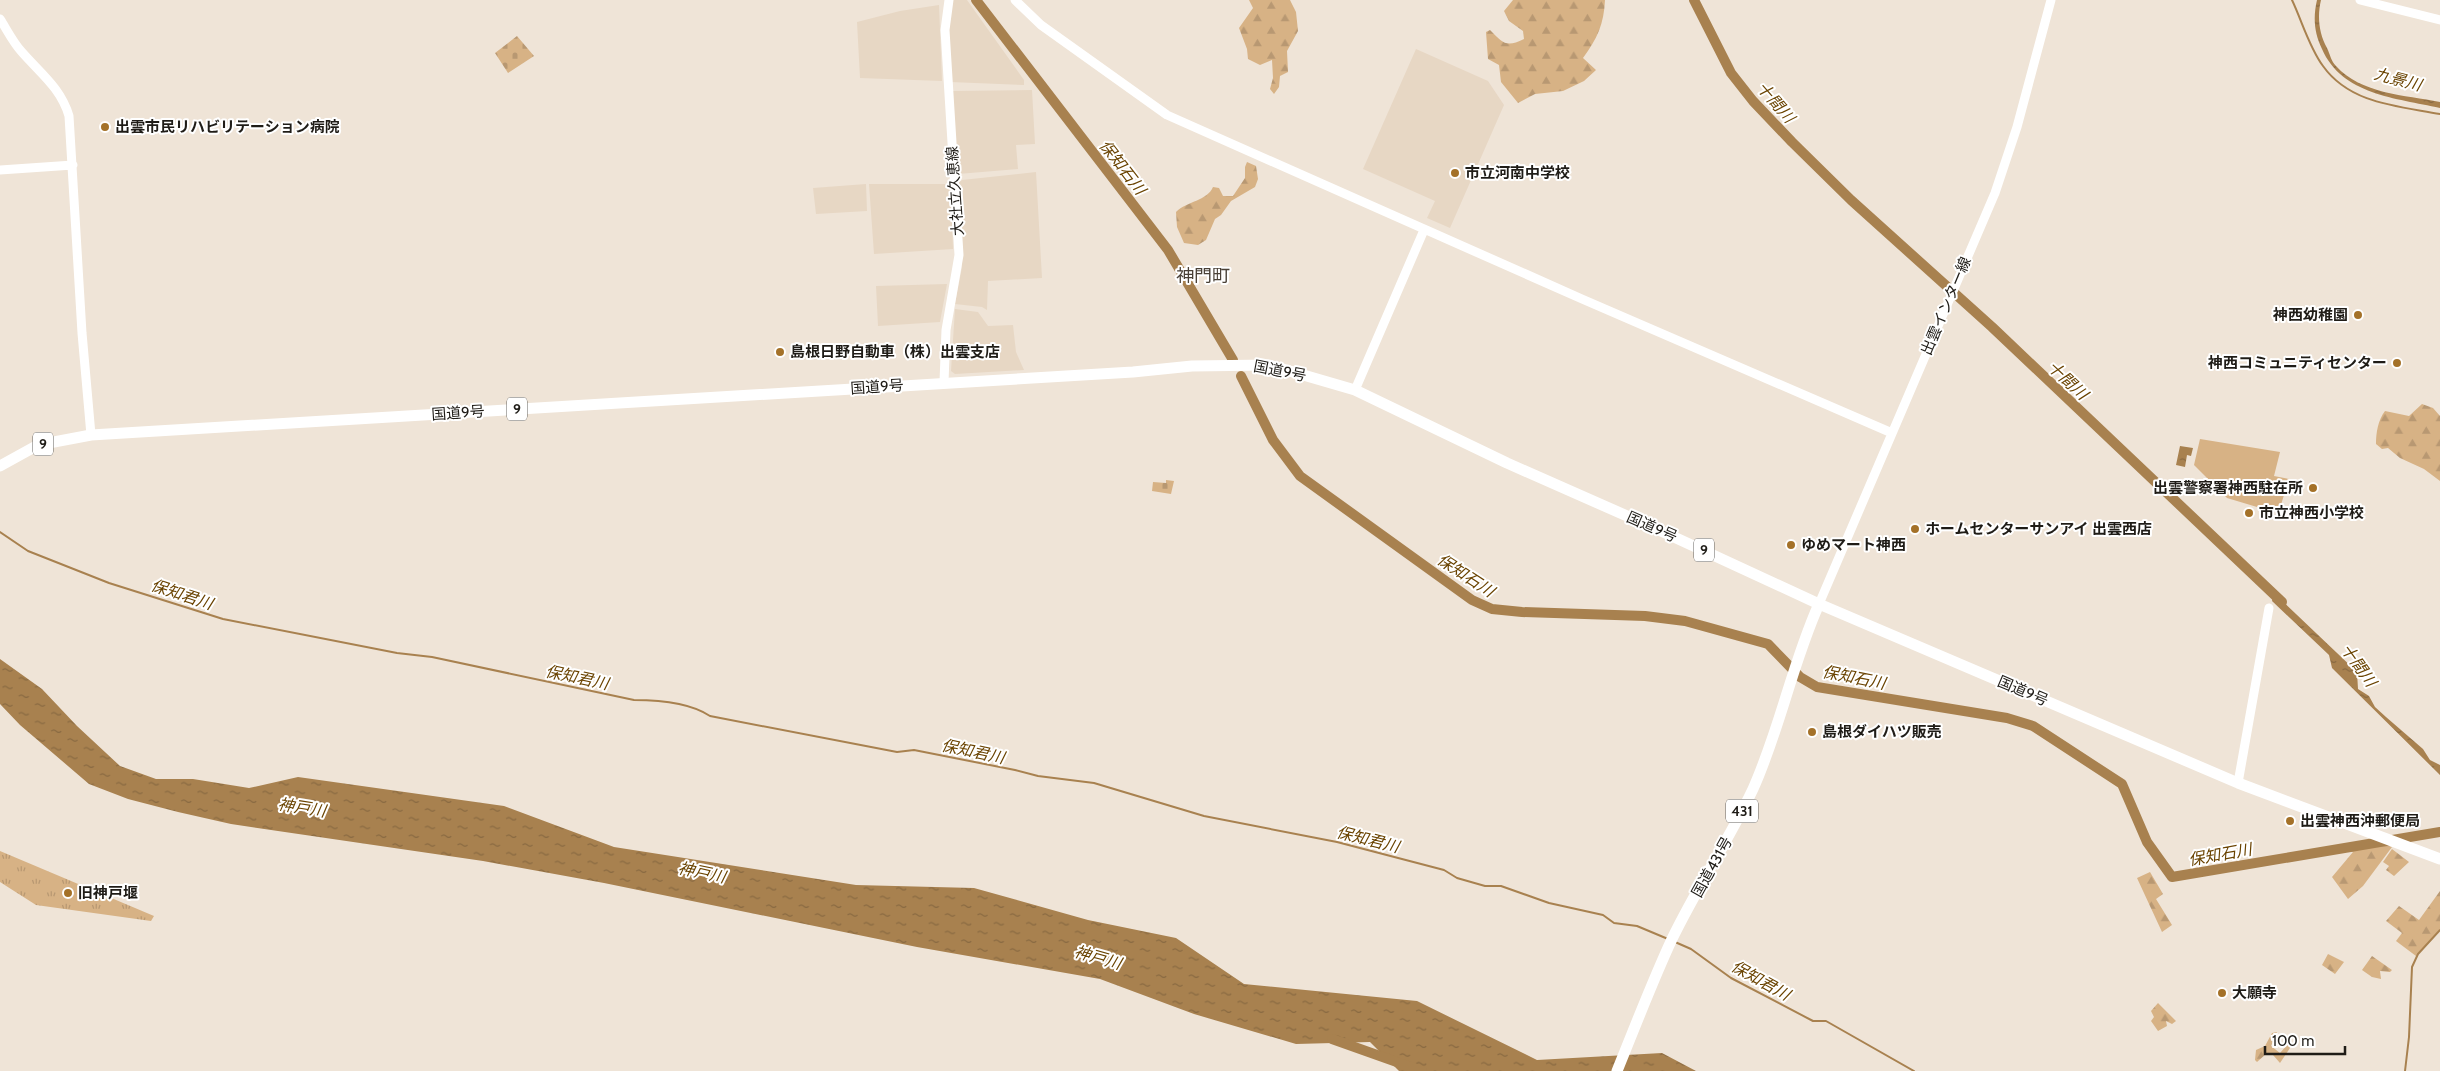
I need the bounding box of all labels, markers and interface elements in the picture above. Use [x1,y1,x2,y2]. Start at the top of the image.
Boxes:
water label: 九景川 [2372,64,2425,95]
water label: 十間川 [1753,78,1800,128]
place label: 出雲市民リハビリテーション病院 [115,118,340,136]
marker: 出雲市民リハビリテーション病院 [99,121,111,133]
water label: 保知石川 [1095,136,1151,200]
street label: 大社立久恵線 [943,145,967,237]
place label: 市立河南中学校 [1465,164,1570,182]
marker: 市立河南中学校 [1449,167,1461,179]
street label: 出雲インター線 [1917,254,1975,358]
district label: 神門町 [1176,265,1230,287]
place label: 神西幼稚園 [2272,306,2348,324]
marker: 神西幼稚園 [2352,309,2364,321]
place label: 島根日野自動車（株）出雲支店 [790,343,1000,361]
marker: 島根日野自動車（株）出雲支店 [774,346,786,358]
place label: 神西コミュニティセンター [2207,354,2387,372]
street label: 国道9号 [1252,357,1308,385]
water label: 十間川 [2044,357,2093,405]
marker: 神西コミュニティセンター [2391,357,2403,369]
street label: 国道9号 [850,376,904,398]
road number: 9 [507,398,527,420]
street label: 国道9号 [431,402,485,424]
road number: 9 [33,432,53,456]
place label: 出雲警察署神西駐在所 [2153,479,2303,497]
marker: 出雲警察署神西駐在所 [2307,482,2319,494]
place label: 市立神西小学校 [2259,504,2364,522]
marker: 市立神西小学校 [2243,507,2255,519]
street label: 国道9号 [1624,508,1680,546]
place label: ホームセンターサンアイ 出雲西店 [1925,520,2152,538]
marker: ホームセンターサンアイ 出雲西店 [1909,523,1921,535]
place label: ゆめマート神西 [1801,536,1906,554]
road number: 9 [1694,538,1714,562]
marker: ゆめマート神西 [1785,539,1797,551]
water label: 保知石川 [1434,550,1499,602]
water label: 保知君川 [148,576,217,614]
water label: 十間川 [2337,640,2382,692]
water label: 保知君川 [544,662,612,694]
water label: 保知石川 [1821,662,1889,693]
street label: 国道9号 [1995,672,2051,710]
place label: 島根ダイハツ販売 [1822,723,1942,741]
marker: 島根ダイハツ販売 [1806,726,1818,738]
water label: 保知君川 [940,736,1008,768]
water label: 神戸川 [277,794,329,821]
road number: 431 [1726,799,1758,822]
place label: 出雲神西沖郵便局 [2300,812,2420,830]
marker: 出雲神西沖郵便局 [2284,815,2296,827]
water label: 保知君川 [1335,823,1403,857]
street label: 国道431号 [1688,833,1736,901]
water label: 保知石川 [2187,839,2255,869]
water label: 神戸川 [676,858,729,887]
place label: 旧神戸堰 [78,884,138,902]
marker: 旧神戸堰 [62,887,74,899]
water label: 神戸川 [1072,942,1125,974]
water label: 保知君川 [1728,957,1795,1005]
place label: 大願寺 [2232,984,2277,1002]
marker: 大願寺 [2216,987,2228,999]
scale bar [2265,1024,2345,1056]
text: 100 m [2272,1032,2314,1050]

